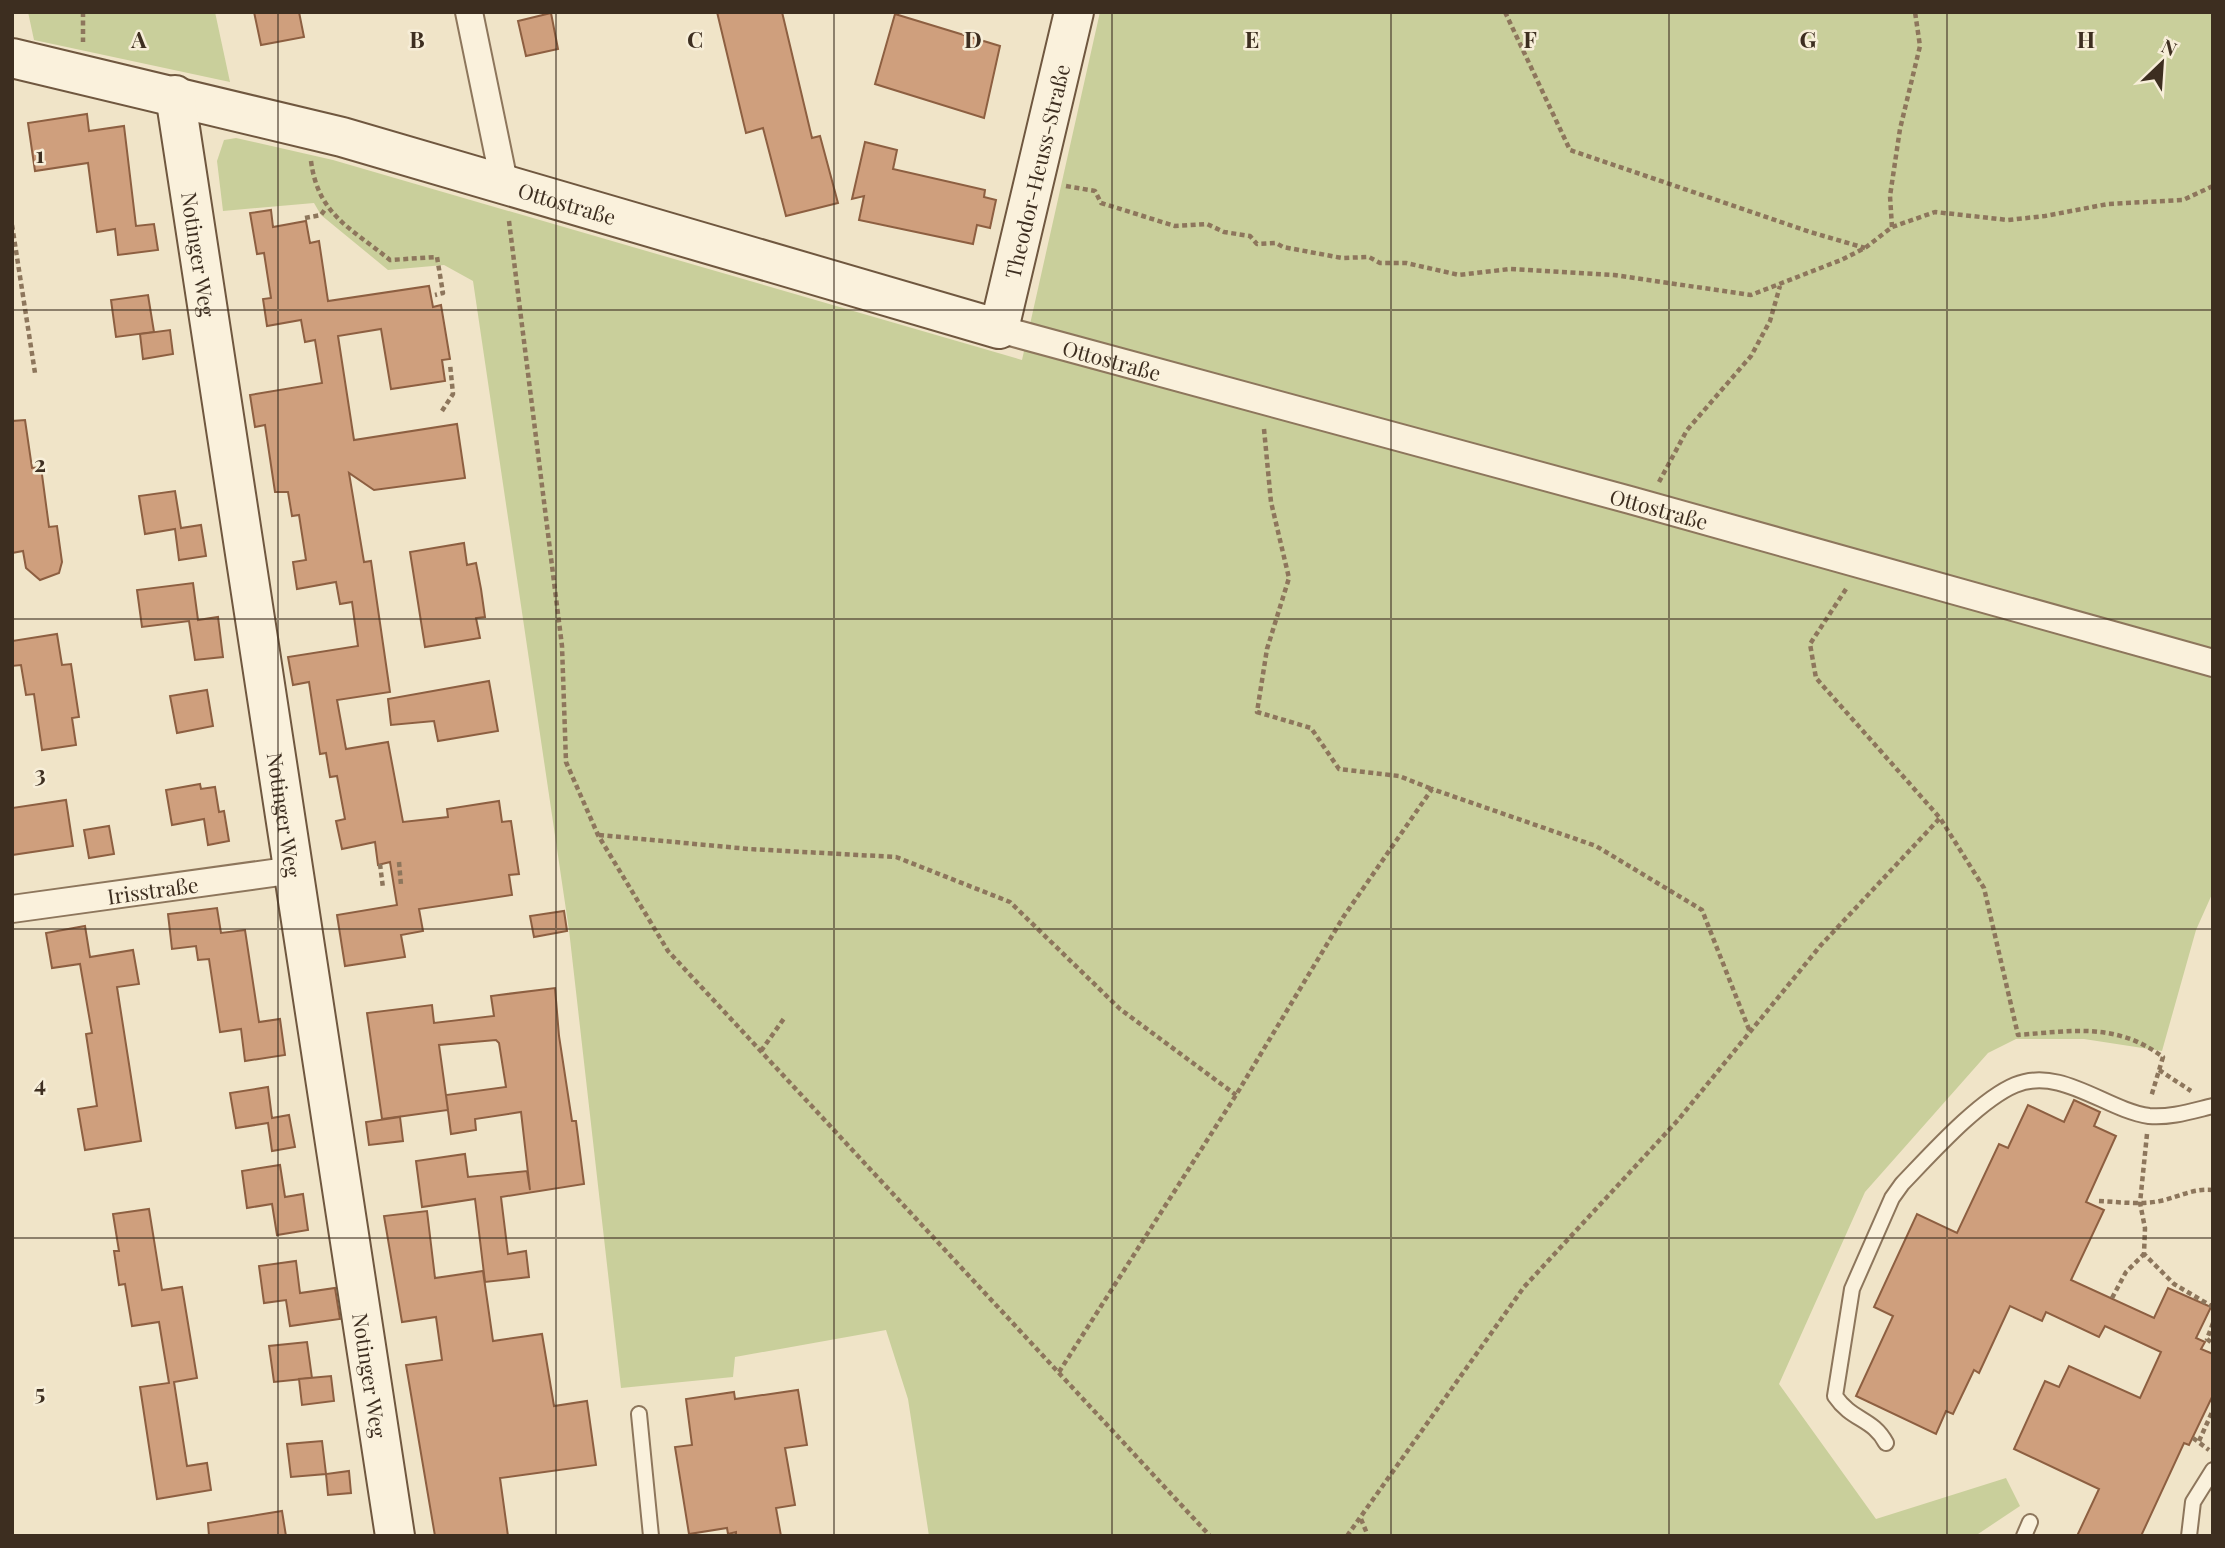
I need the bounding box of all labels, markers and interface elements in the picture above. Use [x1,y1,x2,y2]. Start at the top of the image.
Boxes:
text: A [130,23,147,54]
text: B [409,23,425,54]
text: C [687,23,703,54]
text: D [964,23,982,54]
text: E [1245,23,1259,54]
text: F [1523,23,1537,54]
text: G [1800,23,1817,54]
text: H [2077,23,2095,54]
north arrow [2127,28,2197,98]
text: N [2158,32,2182,61]
street label: Theodor-Heuss-Straße [997,61,1075,281]
text: 1 [36,138,45,169]
street label: Ottostraße [515,175,620,230]
street label: Notinger Weg [176,190,223,319]
street label: Ottostraße [1060,333,1164,386]
text: 2 [34,447,46,478]
street label: Ottostraße [1607,481,1711,535]
street label: Notinger Weg [262,750,308,879]
text: 3 [34,757,46,788]
street label: Irisstraße [105,869,200,910]
text: 4 [34,1067,46,1098]
street label: Notinger Weg [347,1311,394,1440]
text: 5 [35,1376,45,1407]

